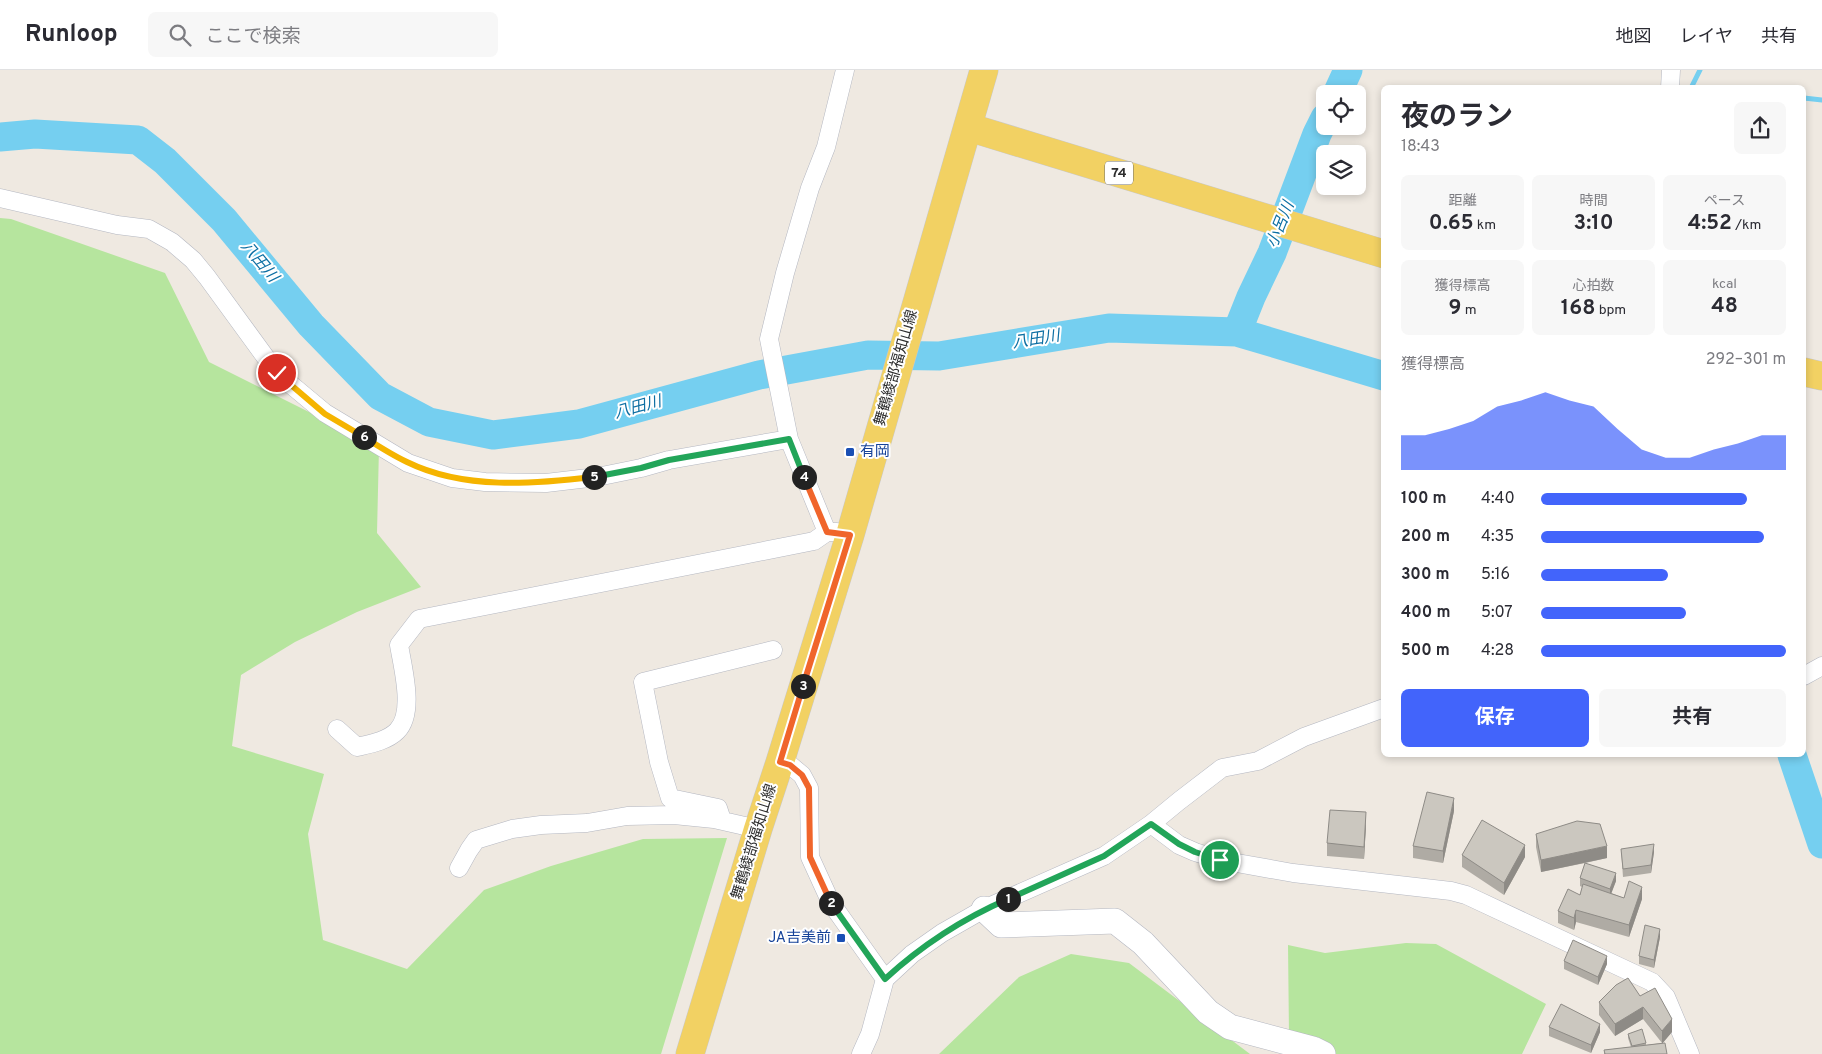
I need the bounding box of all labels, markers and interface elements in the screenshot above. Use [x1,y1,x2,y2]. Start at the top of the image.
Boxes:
search box [148,12,498,57]
text: Runloop [25,20,118,50]
icon: search [166,21,194,49]
text: ここで検索 [206,25,301,49]
text: 地図 [1616,26,1652,49]
text: レイヤ [1680,26,1733,49]
text: 共有 [1761,26,1797,49]
map controls [1316,85,1366,195]
button: locate [1316,85,1366,135]
text: 夜のラン [1401,100,1513,136]
button: share [1734,102,1786,154]
text: 18:43 [1401,137,1440,157]
button: layers [1316,145,1366,195]
road number: 74 [1105,162,1133,185]
text: 距離 [1449,193,1477,210]
text: 時間 [1580,193,1608,210]
text: ペース [1704,193,1745,210]
water label: 小呂川 [1263,197,1300,251]
text: 0.65 [1429,210,1473,237]
text: 3:10 [1574,210,1613,237]
text: 4:52 [1688,210,1732,237]
text: km [1473,217,1496,234]
text: /km [1732,217,1761,234]
water label: 八田川 [236,237,283,288]
text: kcal [1712,276,1737,293]
text: 獲得標高 [1435,278,1491,295]
text: 心拍数 [1573,278,1615,295]
text: 48 [1711,293,1738,320]
text: 9 [1448,295,1461,322]
text: 168 [1561,295,1595,322]
text: m [1461,302,1477,319]
text: bpm [1595,302,1626,319]
street label: 舞鶴綾部福知山線 [871,308,923,428]
water label: 八田川 [1011,326,1063,354]
text: 292–301 m [1706,350,1786,370]
pin [256,352,298,394]
text: 獲得標高 [1401,355,1465,375]
icon: check [263,359,291,387]
water label: 八田川 [612,392,666,424]
pin: 6 [352,424,376,450]
text: 6 [360,429,369,446]
place label: 有岡 [860,443,890,462]
marker: 有岡 [844,446,856,458]
pin: 5 [582,464,606,490]
pin: 4 [792,464,816,490]
text: 5 [590,469,599,486]
text: 4 [800,469,809,486]
text: 100 m [1401,489,1447,509]
text: 4:40 [1481,489,1515,509]
text: 200 m [1401,527,1450,547]
text: 4:35 [1481,527,1514,547]
text: 300 m [1401,565,1449,585]
text: 5:16 [1481,565,1510,585]
text: 400 m [1401,603,1450,623]
text: 5:07 [1481,603,1513,623]
text: 500 m [1401,641,1450,661]
text: 4:28 [1481,641,1514,661]
pin: 3 [790,674,816,698]
text: 3 [799,678,808,695]
button: 保存 [1401,689,1589,747]
button: 共有 [1599,689,1786,747]
street label: 舞鶴綾部福知山線 [728,782,782,902]
pin [1199,839,1241,881]
icon: arrive [1206,846,1234,874]
pin: 1 [996,886,1020,912]
pin: 2 [818,890,844,916]
text: 1 [1006,891,1011,908]
text: 2 [827,895,836,912]
place label: JA吉美前 [768,929,831,948]
marker: JA吉美前 [835,932,847,944]

